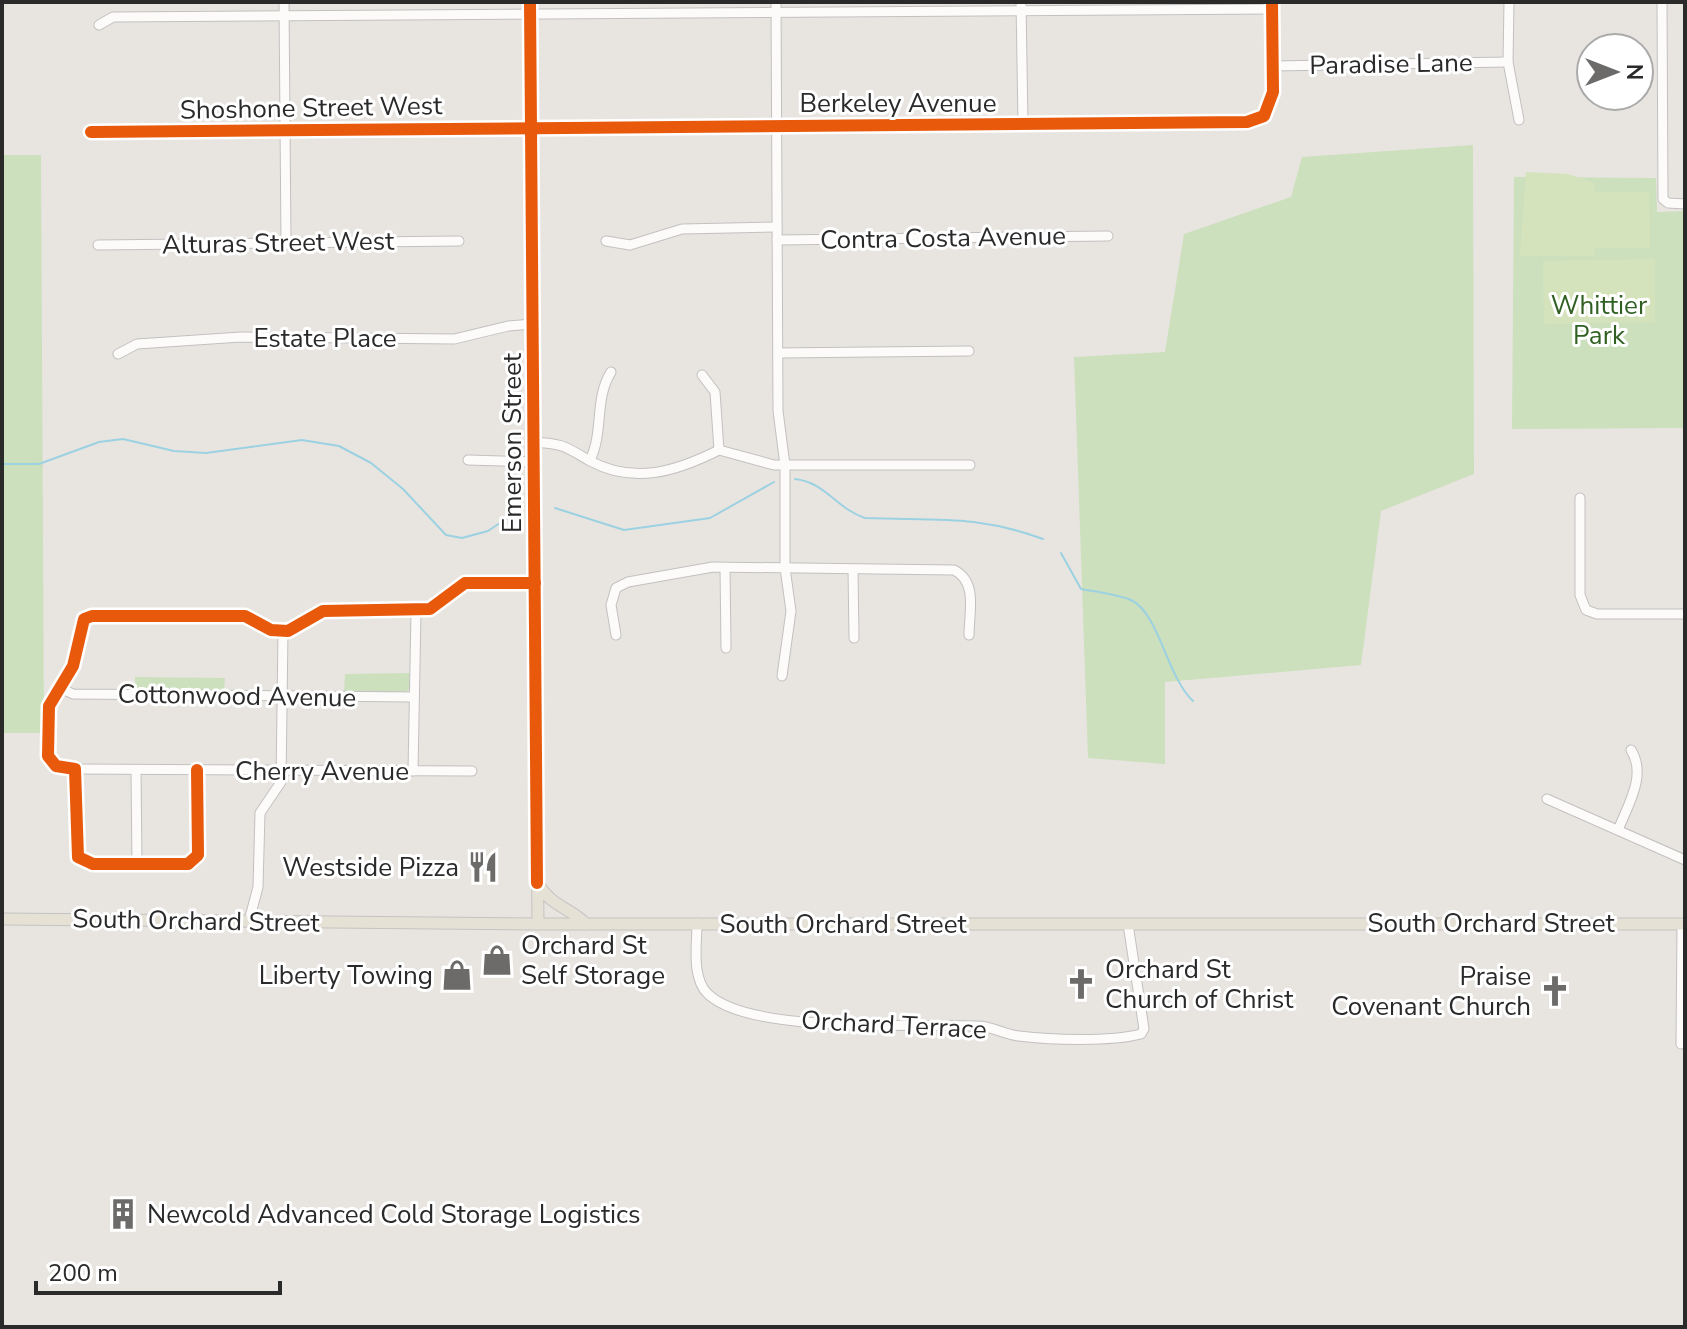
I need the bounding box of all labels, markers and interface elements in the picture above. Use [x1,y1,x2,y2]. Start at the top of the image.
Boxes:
north arrow [1575,32,1655,112]
street label: Paradise Lane [1309,45,1473,83]
text: N [1619,64,1649,80]
street label: Berkeley Avenue [800,86,996,121]
street label: Shoshone Street West [180,88,443,128]
street label: Contra Costa Avenue [820,218,1066,258]
street label: Alturas Street West [162,223,395,263]
park label: Whittier Park [1551,288,1648,353]
street label: Estate Place [253,321,397,356]
street label: Emerson Street [495,352,530,533]
street label: Cottonwood Avenue [117,676,357,716]
street label: Cherry Avenue [235,754,409,789]
place label: Westside Pizza [282,850,459,885]
restaurant icon: Westside Pizza [466,850,500,884]
street label: South Orchard Street [72,901,321,941]
street label: South Orchard Street [1367,906,1615,941]
street label: South Orchard Street [719,907,967,942]
place label: Orchard St Self Storage [521,928,665,993]
shop icon: Orchard St Self Storage [480,943,514,977]
place label: Orchard St Church of Christ [1105,952,1294,1017]
place label: Liberty Towing [259,958,433,993]
shop icon: Liberty Towing [440,958,474,992]
place label: Praise Covenant Church [1331,959,1531,1024]
church icon: Orchard St Church of Christ [1064,967,1098,1001]
church icon: Praise Covenant Church [1538,974,1572,1008]
street label: Orchard Terrace [800,1003,988,1047]
building icon: Newcold Advanced Cold Storage Logistics [106,1197,140,1231]
place label: Newcold Advanced Cold Storage Logistics [147,1197,641,1232]
scale bar [36,1245,280,1295]
text: 200 m [48,1257,118,1289]

